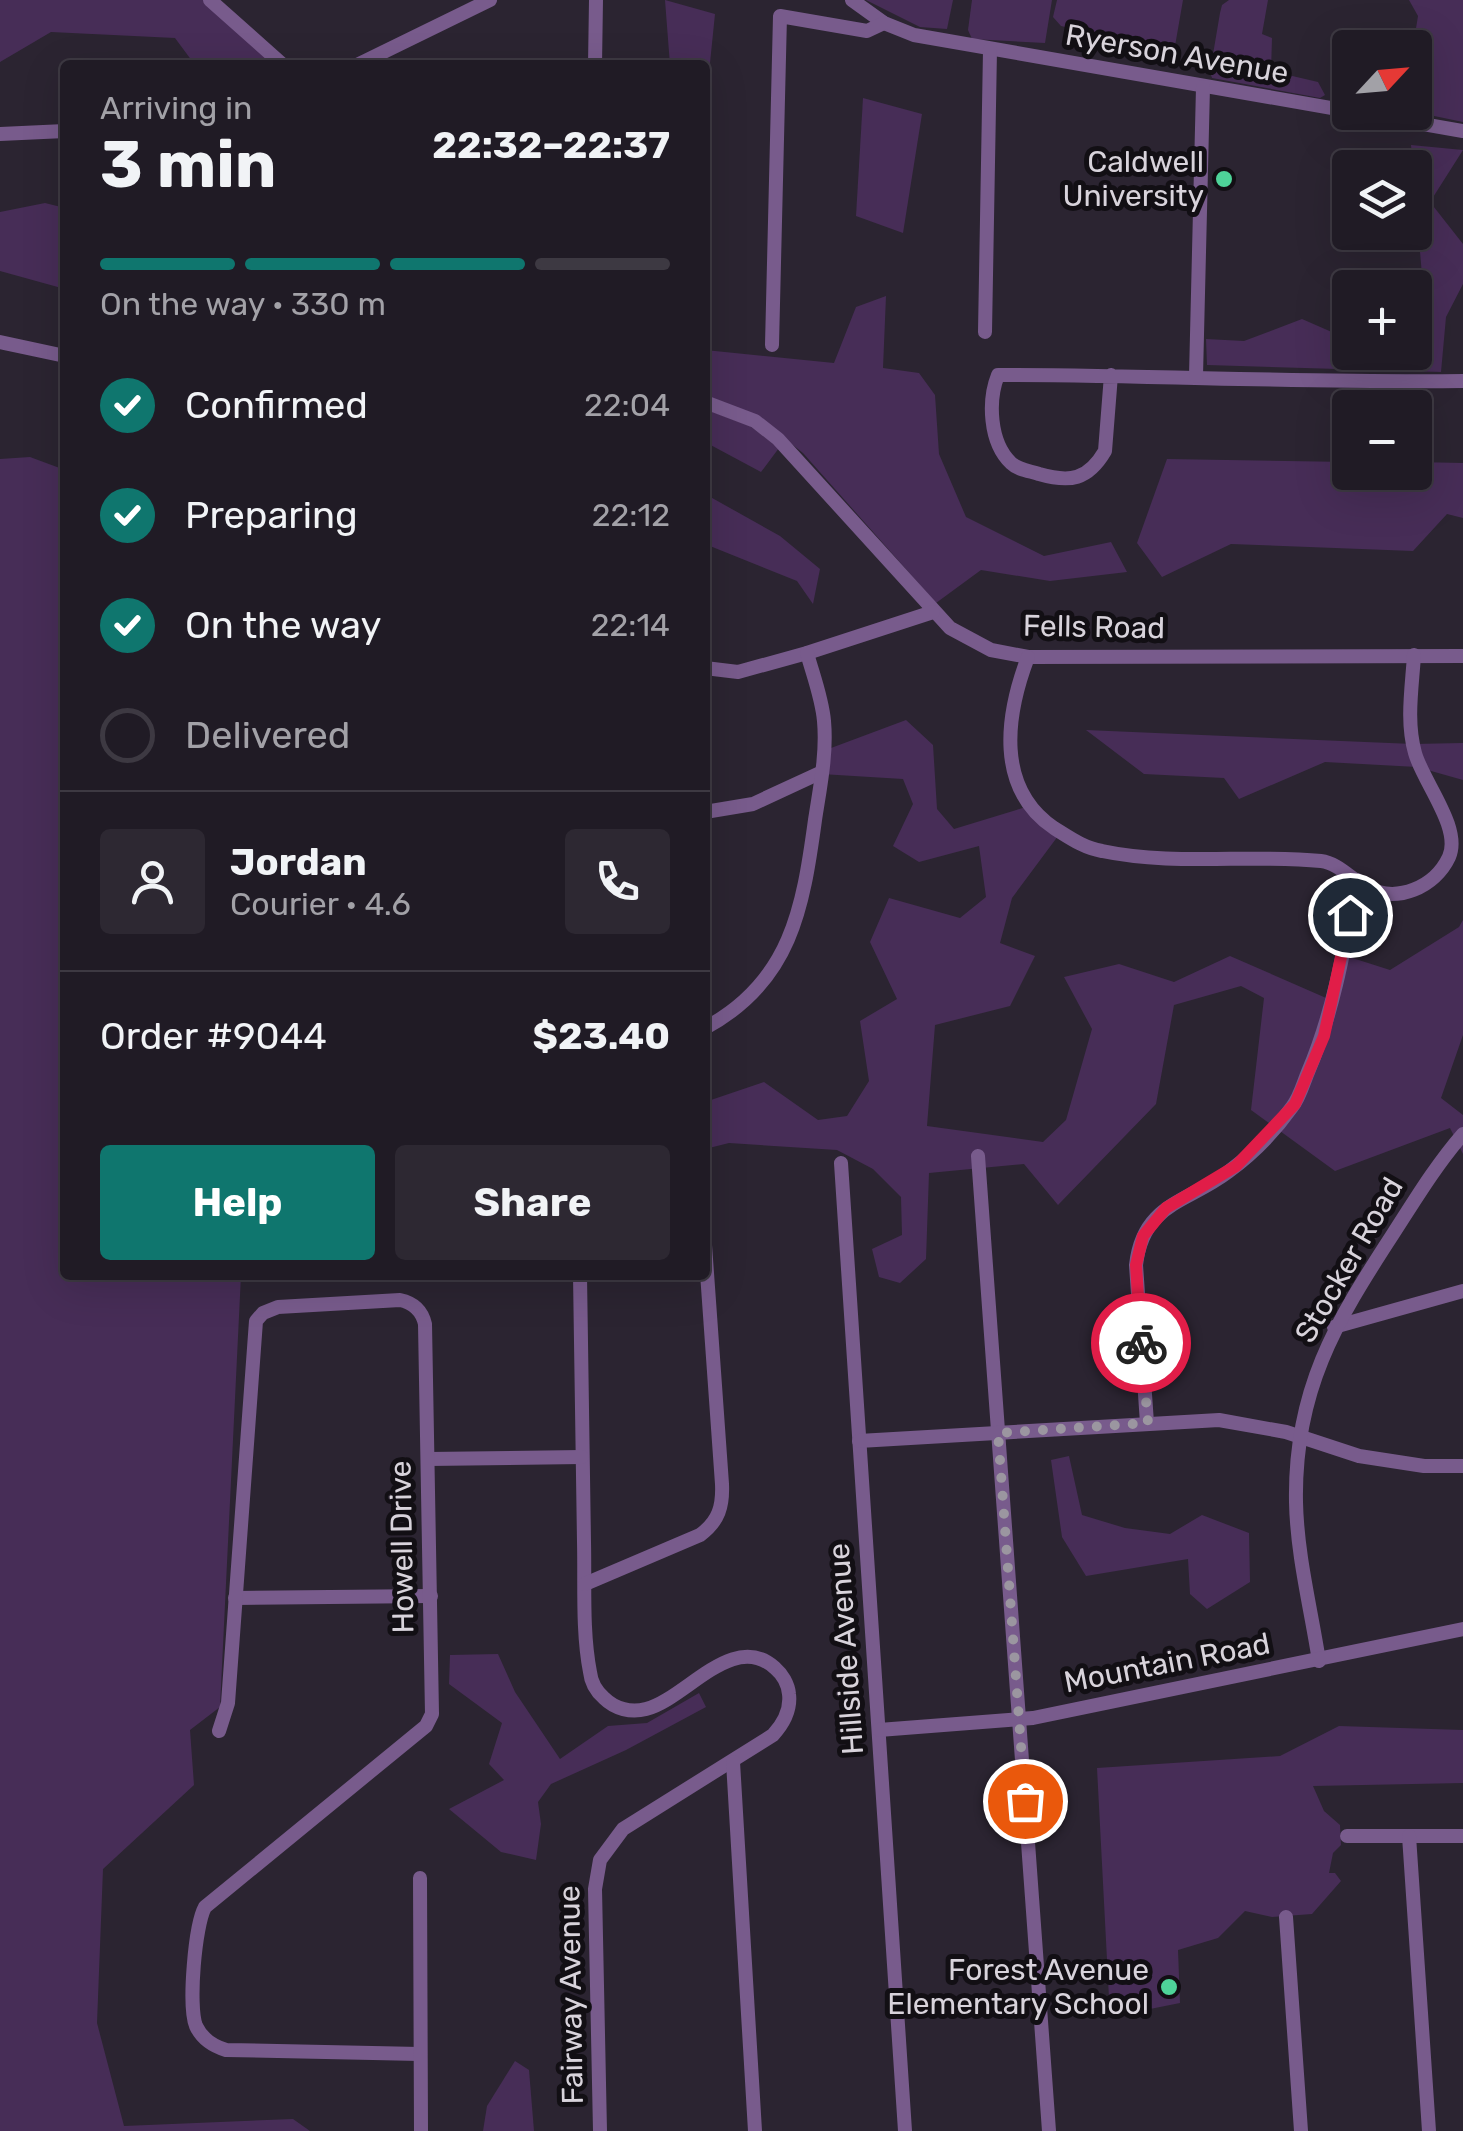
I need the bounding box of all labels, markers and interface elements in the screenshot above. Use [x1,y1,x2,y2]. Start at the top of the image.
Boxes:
street label: Ryerson Avenue [1062,17,1292,91]
north arrow [1332,30,1432,130]
map controls [1332,30,1432,490]
text: Arriving in [100,89,252,127]
text: 22:32–22:37 [432,122,670,168]
text: 3 min [100,126,277,203]
place label: Caldwell University [1062,144,1204,214]
button: layers [1332,150,1432,250]
marker: Caldwell University [1213,168,1235,190]
button: + [1332,270,1432,370]
text: On the way · 330 m [100,285,386,323]
icon: check [100,378,155,433]
text: Confirmed [185,382,368,428]
text: 22:04 [584,386,670,424]
button: − [1332,390,1432,490]
icon: check [100,488,155,543]
text: Preparing [185,492,358,538]
text: 22:12 [592,496,670,534]
icon: check [100,598,155,653]
text: On the way [185,602,381,648]
text: 22:14 [591,606,670,644]
street label: Fells Road [1023,608,1165,646]
text: Delivered [185,712,350,758]
button: person [100,829,205,934]
button: phone [565,829,670,934]
text: Jordan [230,839,367,885]
pin [1308,873,1393,958]
text: Courier · 4.6 [230,885,411,923]
icon: home [1323,888,1378,943]
text: Order #9044 [100,1013,327,1059]
text: $23.40 [533,1013,670,1059]
button: Help [100,1145,375,1260]
button: Share [395,1145,670,1260]
street label: Stocker Road [1287,1171,1411,1349]
courier [1091,1293,1191,1393]
icon: bike [1114,1316,1169,1371]
street label: Howell Drive [382,1460,422,1634]
street label: Hillside Avenue [821,1542,871,1756]
street label: Mountain Road [1061,1625,1273,1701]
pin [983,1759,1068,1844]
icon: bag [998,1774,1053,1829]
street label: Fairway Avenue [551,1885,591,2105]
place label: Forest Avenue Elementary School [887,1952,1149,2022]
marker: Forest Avenue Elementary School [1158,1976,1180,1998]

